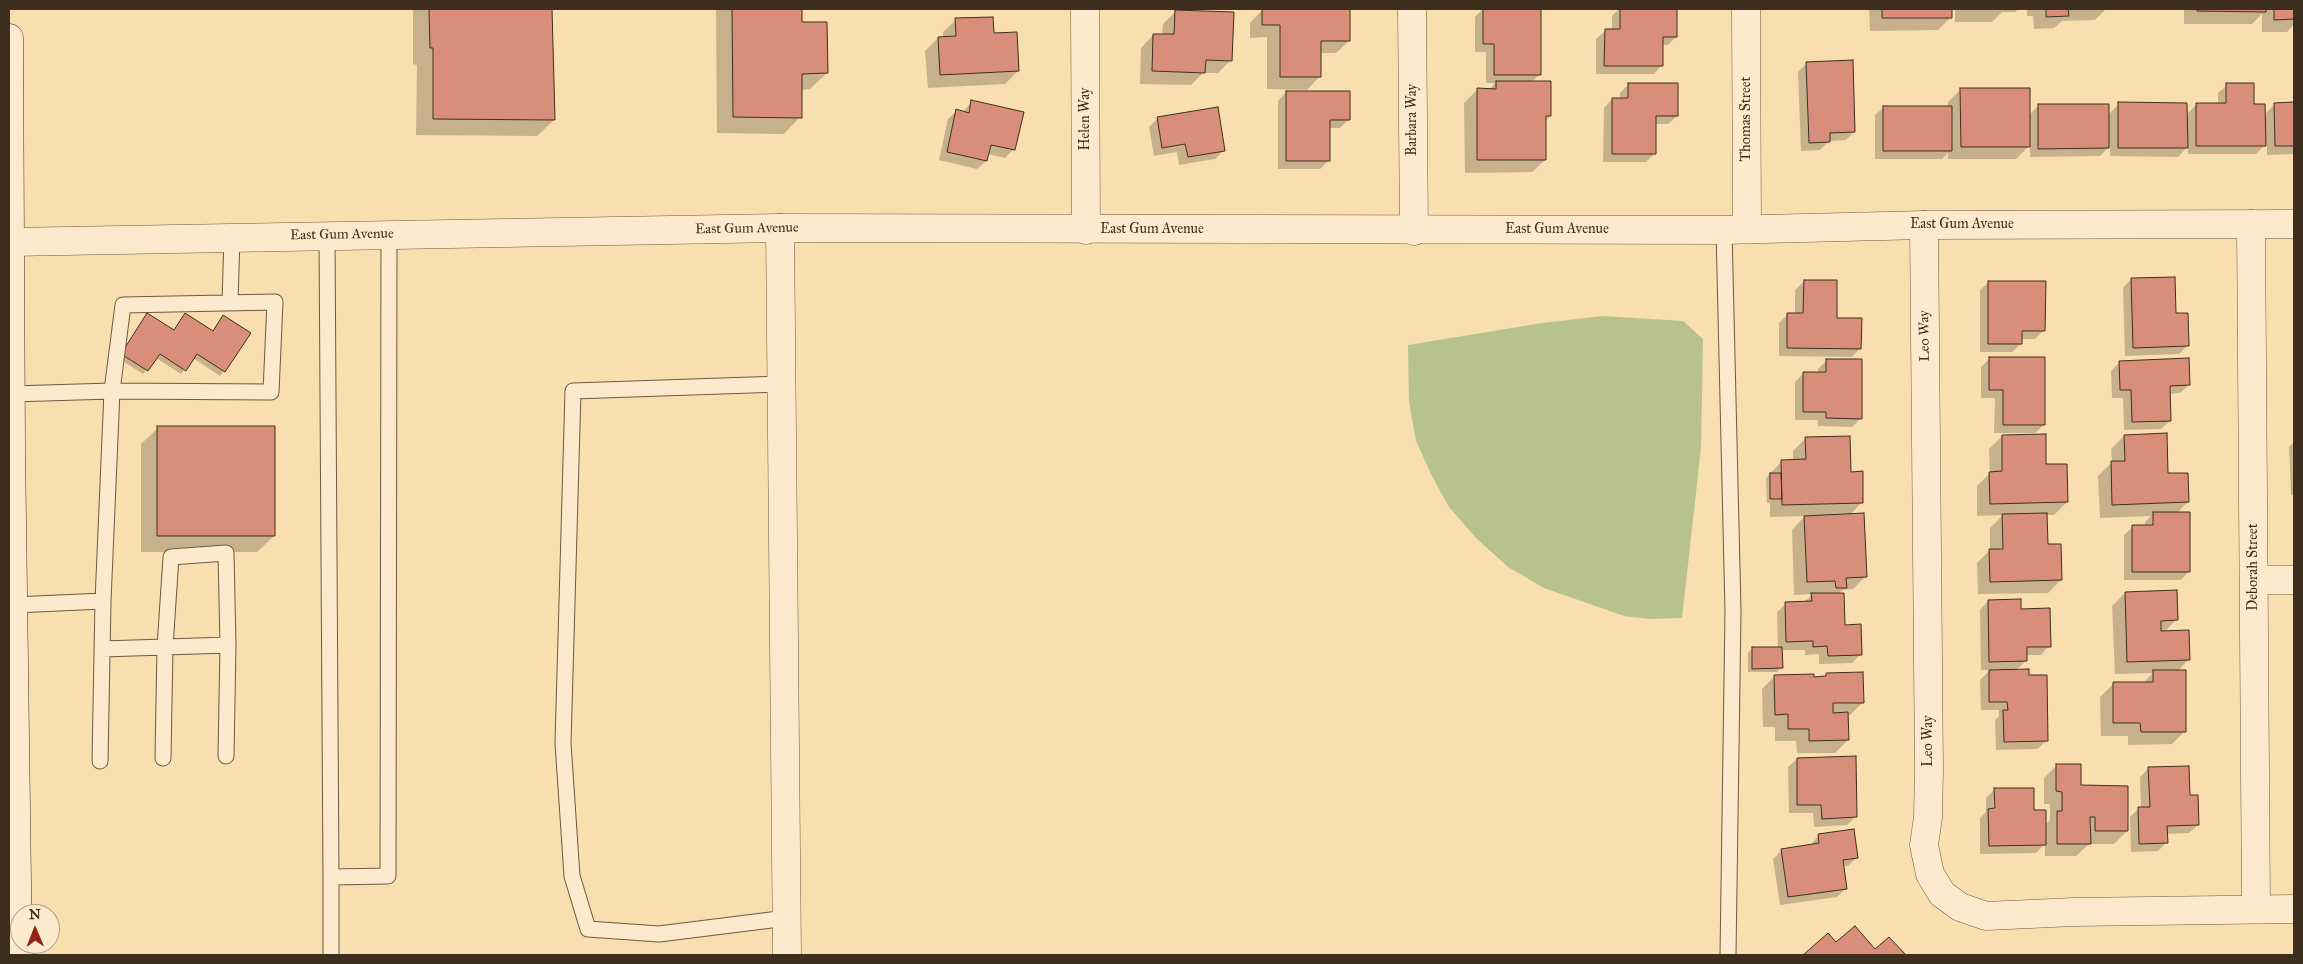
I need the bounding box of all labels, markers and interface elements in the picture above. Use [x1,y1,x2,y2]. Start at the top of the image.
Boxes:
street label: Thomas Street [1739,76,1755,162]
street label: Barbara Way [1405,84,1421,156]
street label: Helen Way [1078,88,1094,150]
street label: East Gum Avenue [1910,217,2014,233]
street label: East Gum Avenue [695,220,799,238]
street label: East Gum Avenue [1100,222,1204,238]
street label: East Gum Avenue [1505,222,1609,238]
street label: East Gum Avenue [290,226,394,244]
street label: Leo Way [1916,310,1934,362]
street label: Deborah Street [2246,523,2262,611]
street label: Leo Way [1921,715,1937,767]
north arrow [10,904,60,954]
text: N [29,906,41,923]

